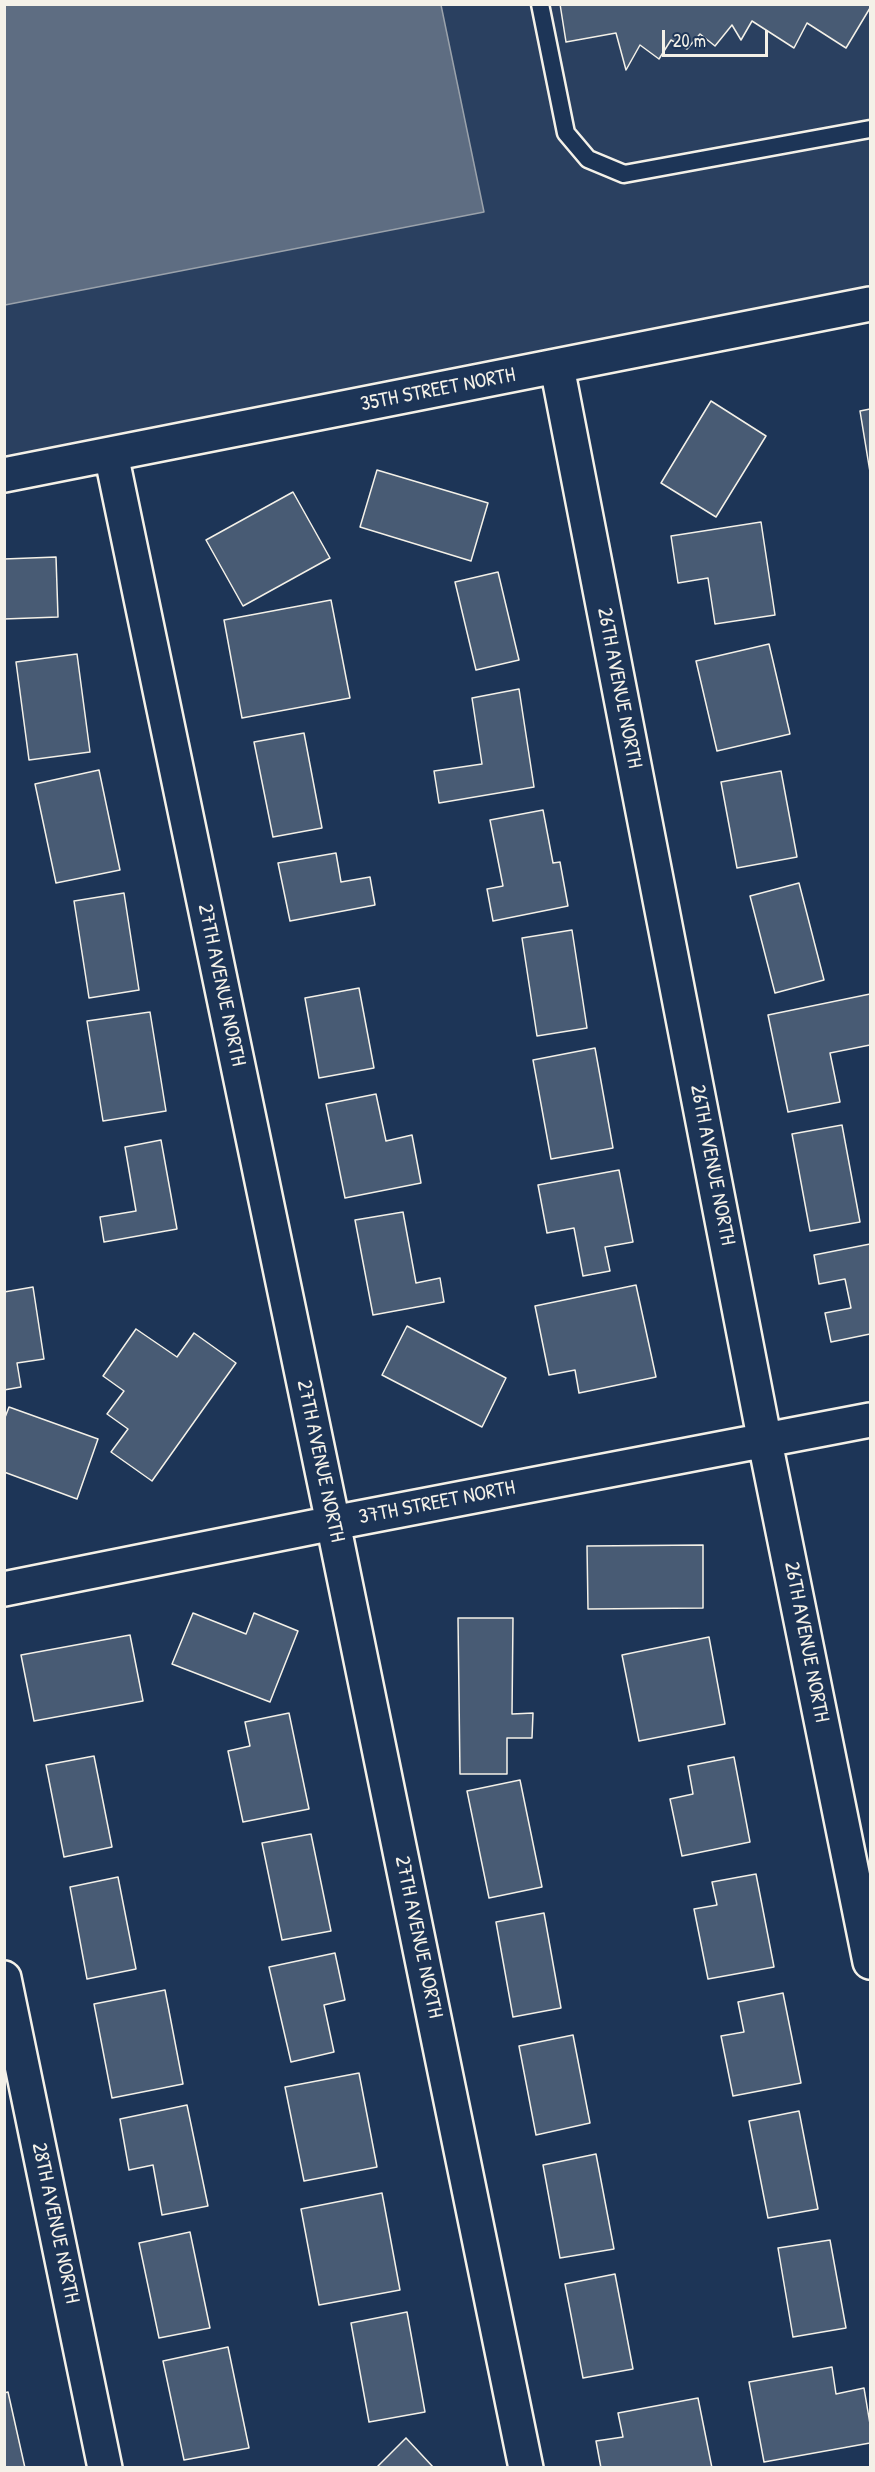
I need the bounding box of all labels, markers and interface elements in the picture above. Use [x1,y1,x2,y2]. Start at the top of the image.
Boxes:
scale bar [665,18,772,56]
text: 20 m [673,28,706,53]
street label: 35TH STREET NORTH [359,363,517,417]
street label: 26TH AVENUE NORTH [591,606,647,770]
street label: 27TH AVENUE NORTH [192,902,250,1068]
street label: 26TH AVENUE NORTH [684,1083,740,1247]
street label: 27TH AVENUE NORTH [291,1378,349,1544]
street label: 37TH STREET NORTH [357,1476,517,1530]
street label: 26TH AVENUE NORTH [778,1560,834,1724]
street label: 27TH AVENUE NORTH [389,1854,447,2020]
street label: 28TH AVENUE NORTH [26,2140,84,2306]

